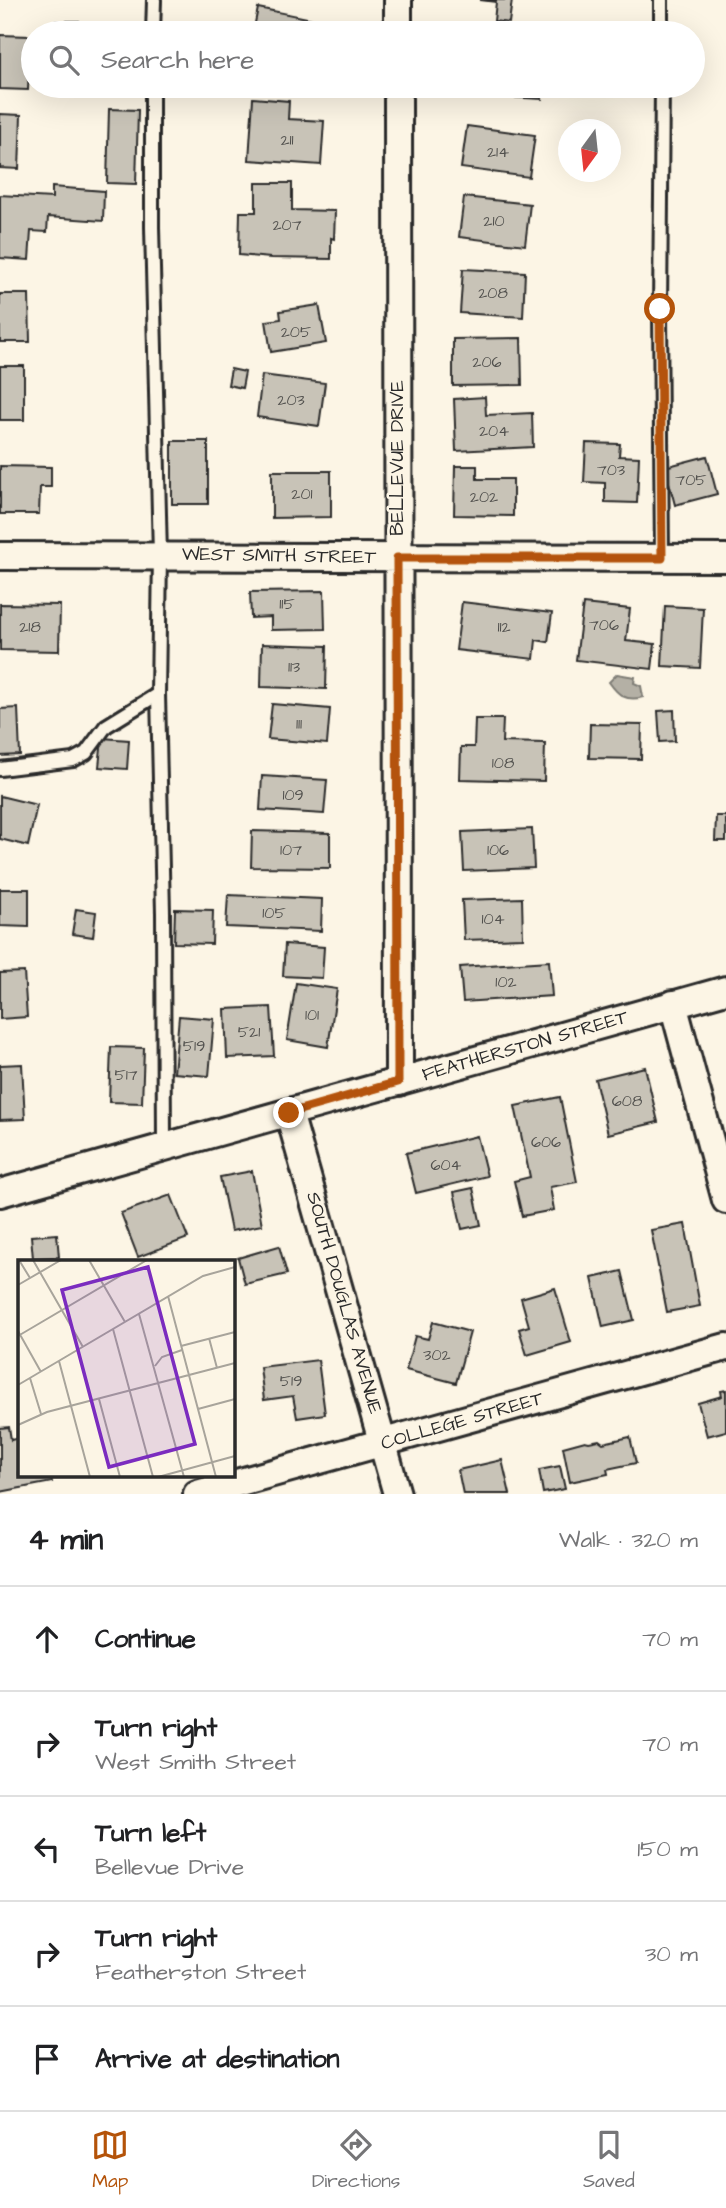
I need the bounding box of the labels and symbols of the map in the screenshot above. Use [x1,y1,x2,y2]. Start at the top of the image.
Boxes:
north arrow [558,119,621,182]
house number: 211 [280,129,294,151]
house number: 214 [487,141,509,163]
house number: 210 [483,210,505,232]
house number: 207 [272,214,302,236]
house number: 208 [478,282,508,304]
route start [644,293,675,324]
house number: 205 [281,321,312,343]
house number: 206 [472,351,502,373]
street label: BELLEVUE DRIVE [384,380,411,536]
house number: 203 [277,389,305,411]
house number: 204 [479,420,509,442]
house number: 703 [597,459,625,481]
house number: 705 [675,469,707,491]
house number: 201 [291,483,313,505]
house number: 202 [470,486,498,508]
street label: WEST SMITH STREET [182,541,377,571]
house number: 115 [279,593,295,615]
house number: 706 [589,614,619,636]
house number: 218 [19,616,41,638]
house number: 112 [497,616,511,638]
house number: 113 [288,656,300,678]
house number: 111 [296,713,302,735]
house number: 108 [492,752,514,774]
house number: 109 [282,784,304,806]
house number: 107 [280,839,302,861]
house number: 106 [487,839,509,861]
house number: 105 [262,902,286,924]
house number: 104 [481,908,505,930]
house number: 102 [495,971,517,993]
house number: 101 [305,1004,319,1026]
street label: FEATHERSTON STREET [419,1004,631,1088]
house number: 521 [238,1021,260,1043]
house number: 519 [183,1035,205,1057]
house number: 517 [114,1064,138,1086]
house number: 608 [612,1090,642,1112]
route end [273,1097,304,1128]
house number: 606 [531,1131,561,1153]
house number: 604 [430,1154,462,1176]
street label: SOUTH DOUGLAS AVENUE [299,1189,389,1417]
inset map [18,1260,234,1476]
house number: 302 [423,1344,451,1366]
house number: 519 [280,1370,302,1392]
street label: COLLEGE STREET [378,1385,546,1457]

